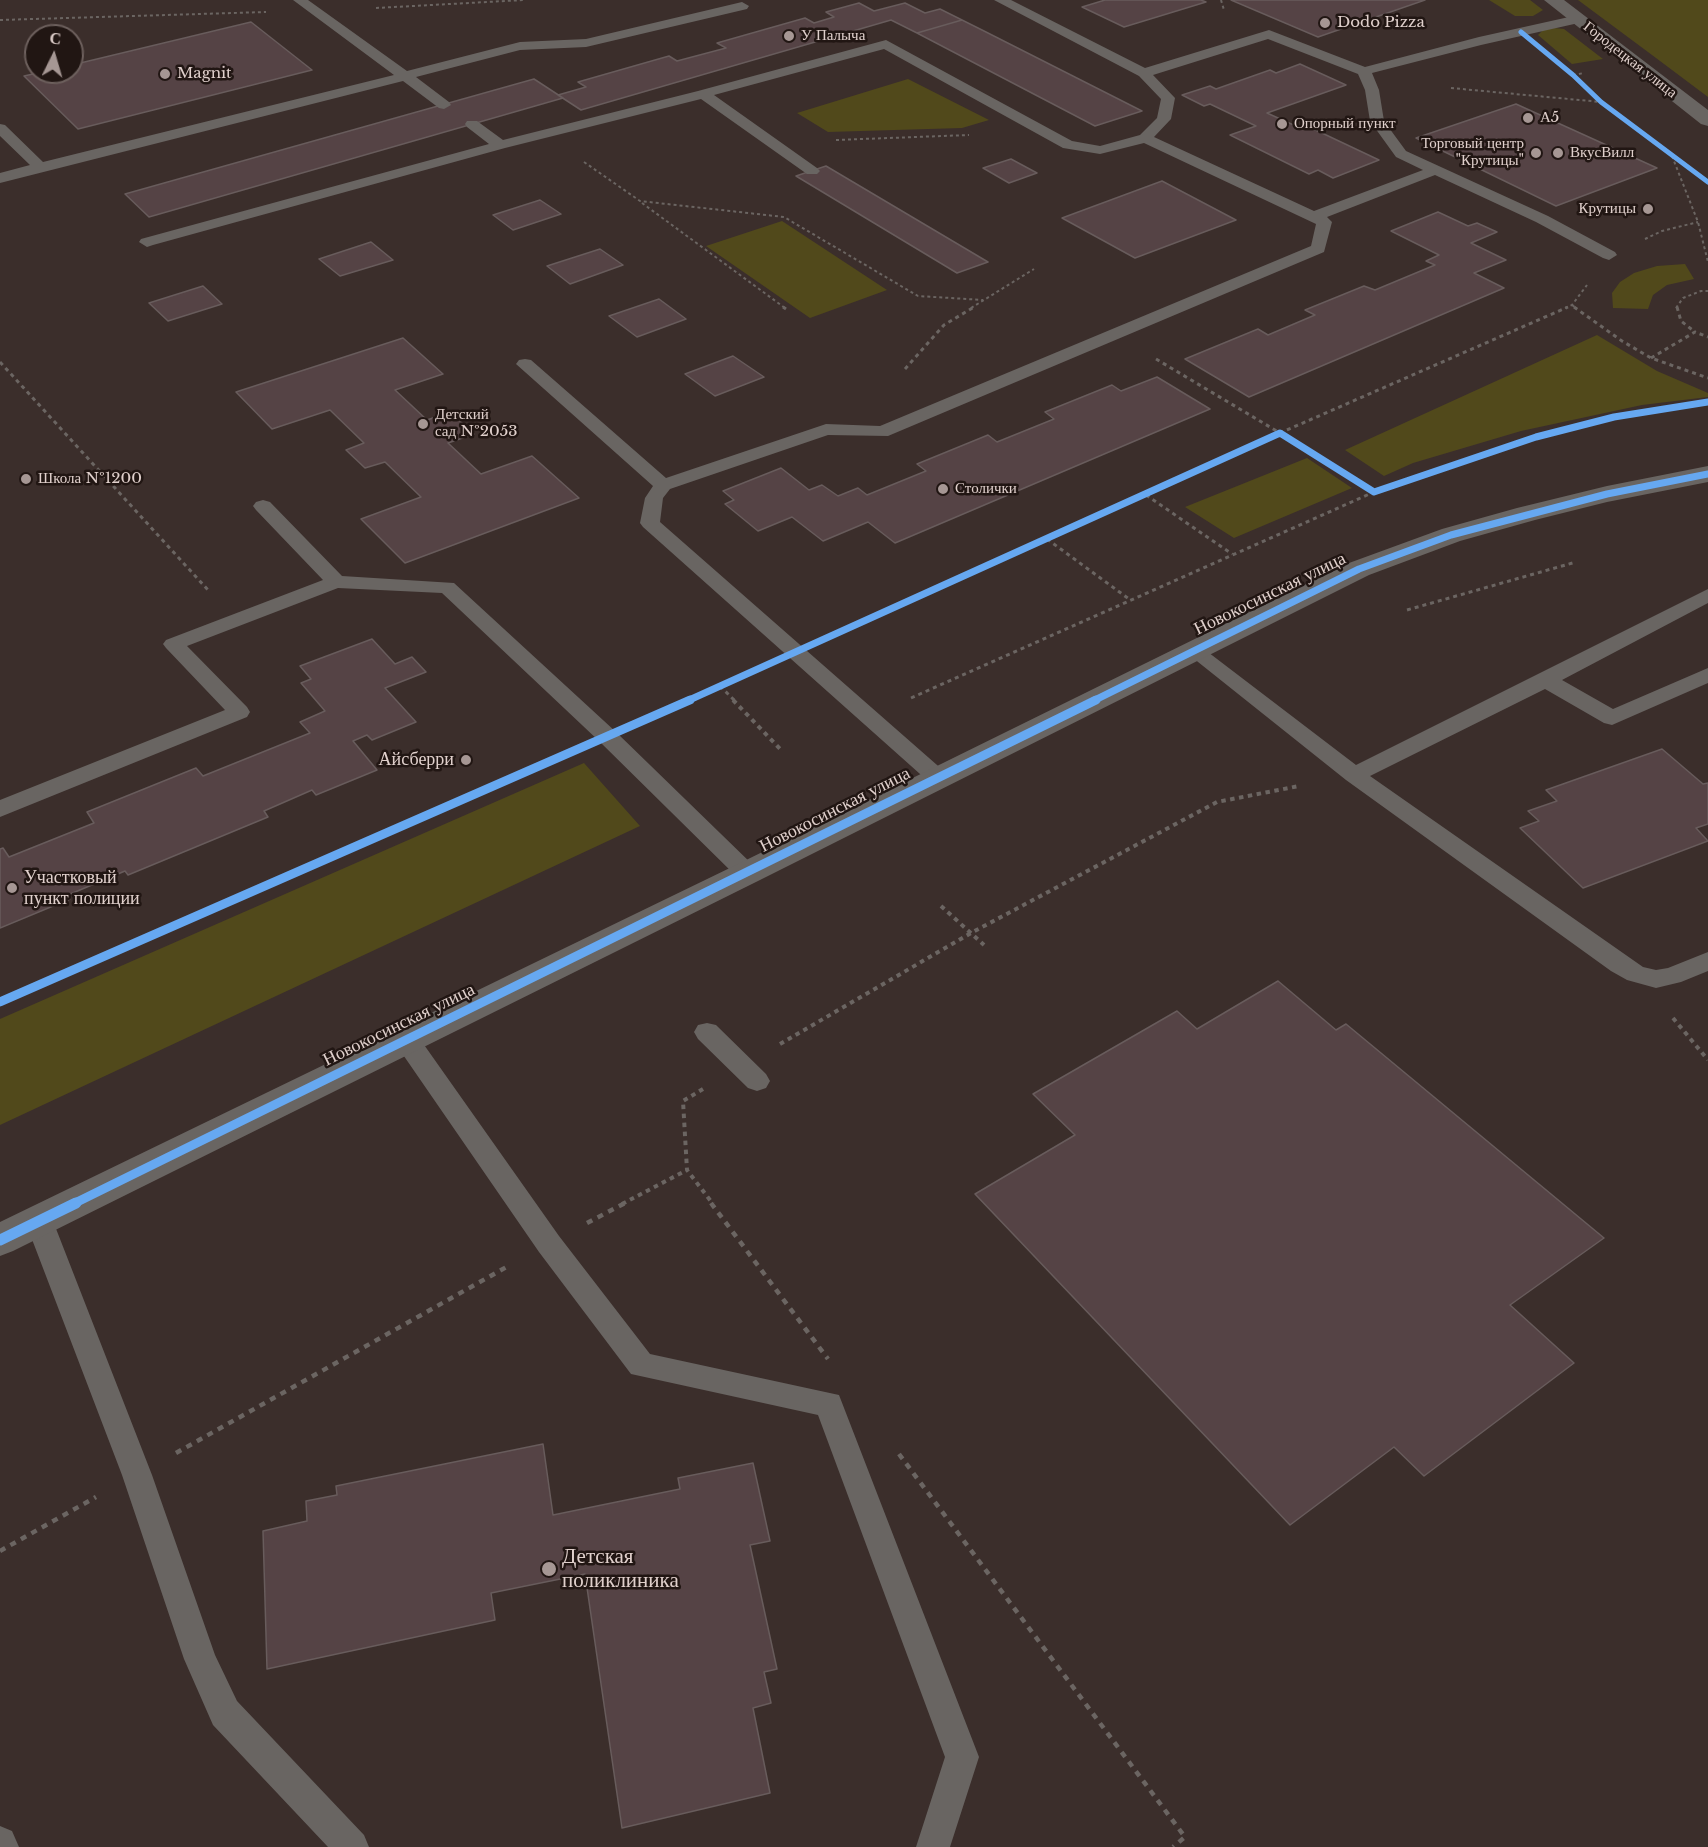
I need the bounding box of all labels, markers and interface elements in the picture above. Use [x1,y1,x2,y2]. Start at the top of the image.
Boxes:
place label: Dodo Pizza [1337,14,1425,32]
marker: Dodo Pizza [1318,16,1332,30]
street label: Городецкая улица [1580,18,1680,102]
north arrow [24,24,84,84]
place label: У Палыча [801,27,865,45]
text: С [49,28,62,49]
marker: У Палыча [782,29,796,43]
place label: Magnit [177,65,232,83]
marker: Magnit [158,67,172,81]
place label: А5 [1540,109,1559,127]
marker: А5 [1521,111,1535,125]
place label: Опорный пункт [1294,115,1395,133]
marker: Опорный пункт [1275,117,1289,131]
place label: Торговый центр "Крутицы" [1421,135,1524,170]
place label: ВкусВилл [1570,144,1634,162]
marker: Торговый центр "Крутицы" [1529,146,1543,160]
marker: ВкусВилл [1551,146,1565,160]
place label: Крутицы [1579,200,1636,218]
marker: Крутицы [1641,202,1655,216]
place label: Детский сад №2053 [435,406,517,441]
marker: Детский сад №2053 [416,417,430,431]
place label: Школа №1200 [38,470,142,488]
marker: Школа №1200 [19,472,33,486]
place label: Столички [955,480,1017,498]
marker: Столички [936,482,950,496]
street label: Новокосинская улица [1191,548,1349,640]
place label: Айсберри [379,749,454,771]
marker: Айсберри [459,753,473,767]
street label: Новокосинская улица [756,763,914,857]
place label: Участковый пункт полиции [24,867,140,910]
marker: Участковый пункт полиции [5,881,19,895]
street label: Новокосинская улица [320,979,478,1071]
place label: Детская поликлиника [562,1544,679,1594]
marker: Детская поликлиника [540,1560,558,1578]

